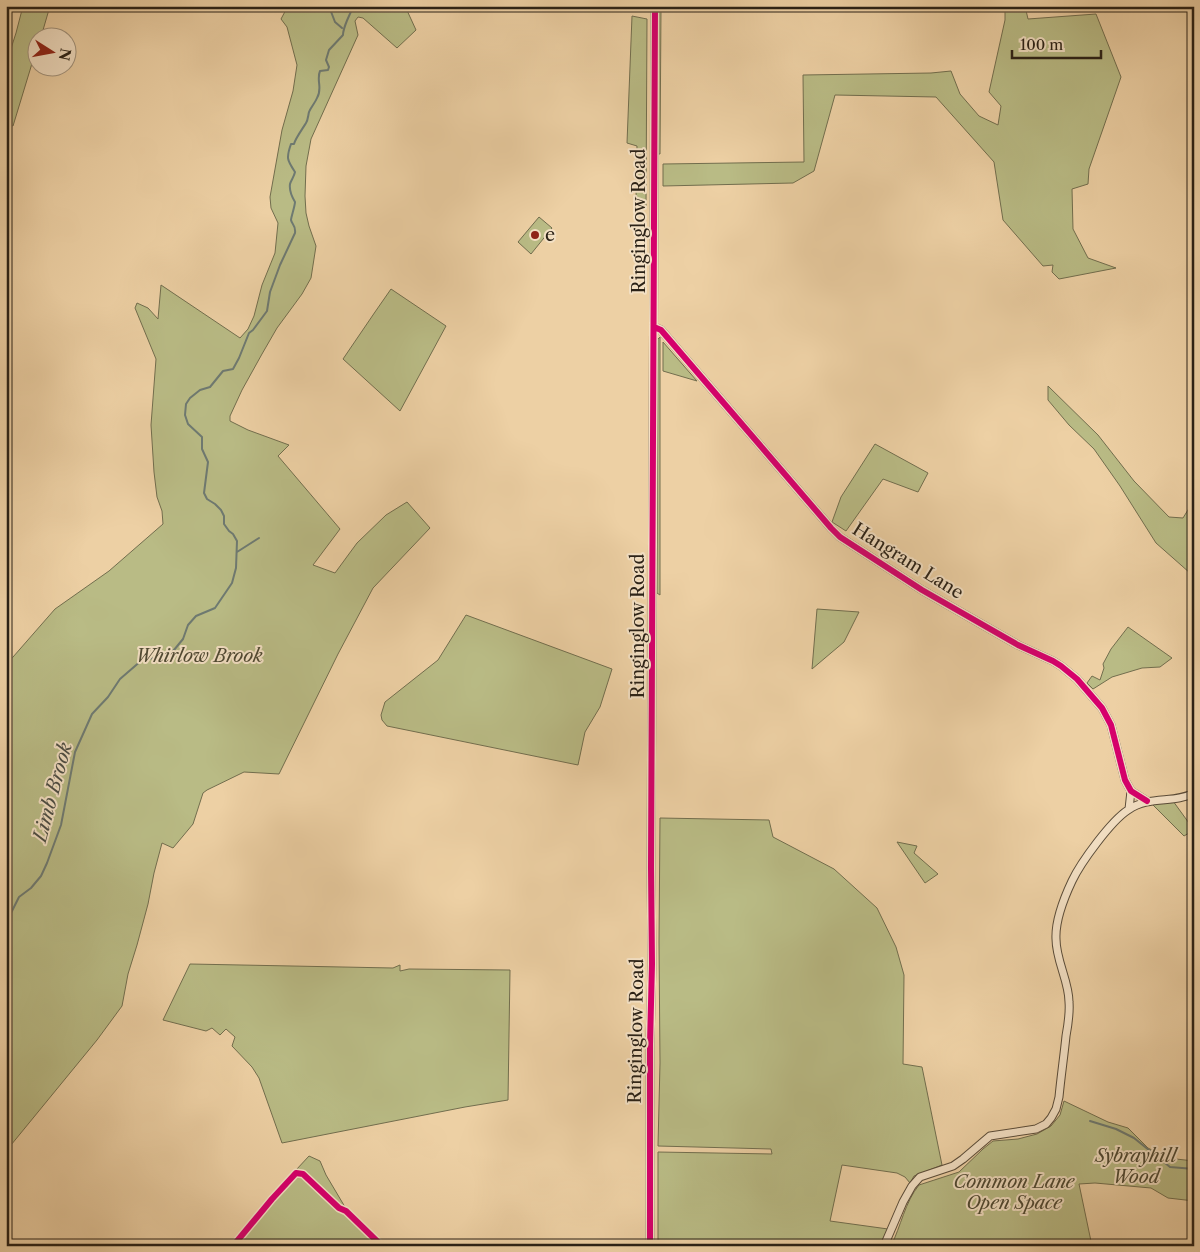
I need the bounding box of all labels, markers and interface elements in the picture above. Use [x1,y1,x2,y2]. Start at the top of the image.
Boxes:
north arrow [28,28,78,78]
scale bar [1012,28,1101,60]
text: 100 m [1020,35,1063,54]
text: N [55,47,75,62]
street label: Ringinglow Road [628,148,650,294]
place label: e [545,224,555,246]
marker: e [529,229,541,241]
street label: Hangram Lane [848,518,968,604]
street label: Ringinglow Road [627,553,649,699]
park label: Whirlow Brook [135,645,263,667]
water label: Limb Brook [28,740,77,846]
street label: Ringinglow Road [624,958,648,1104]
park label: Sybrayhill Wood [1094,1145,1179,1188]
park label: Common Lane Open Space [954,1171,1076,1214]

